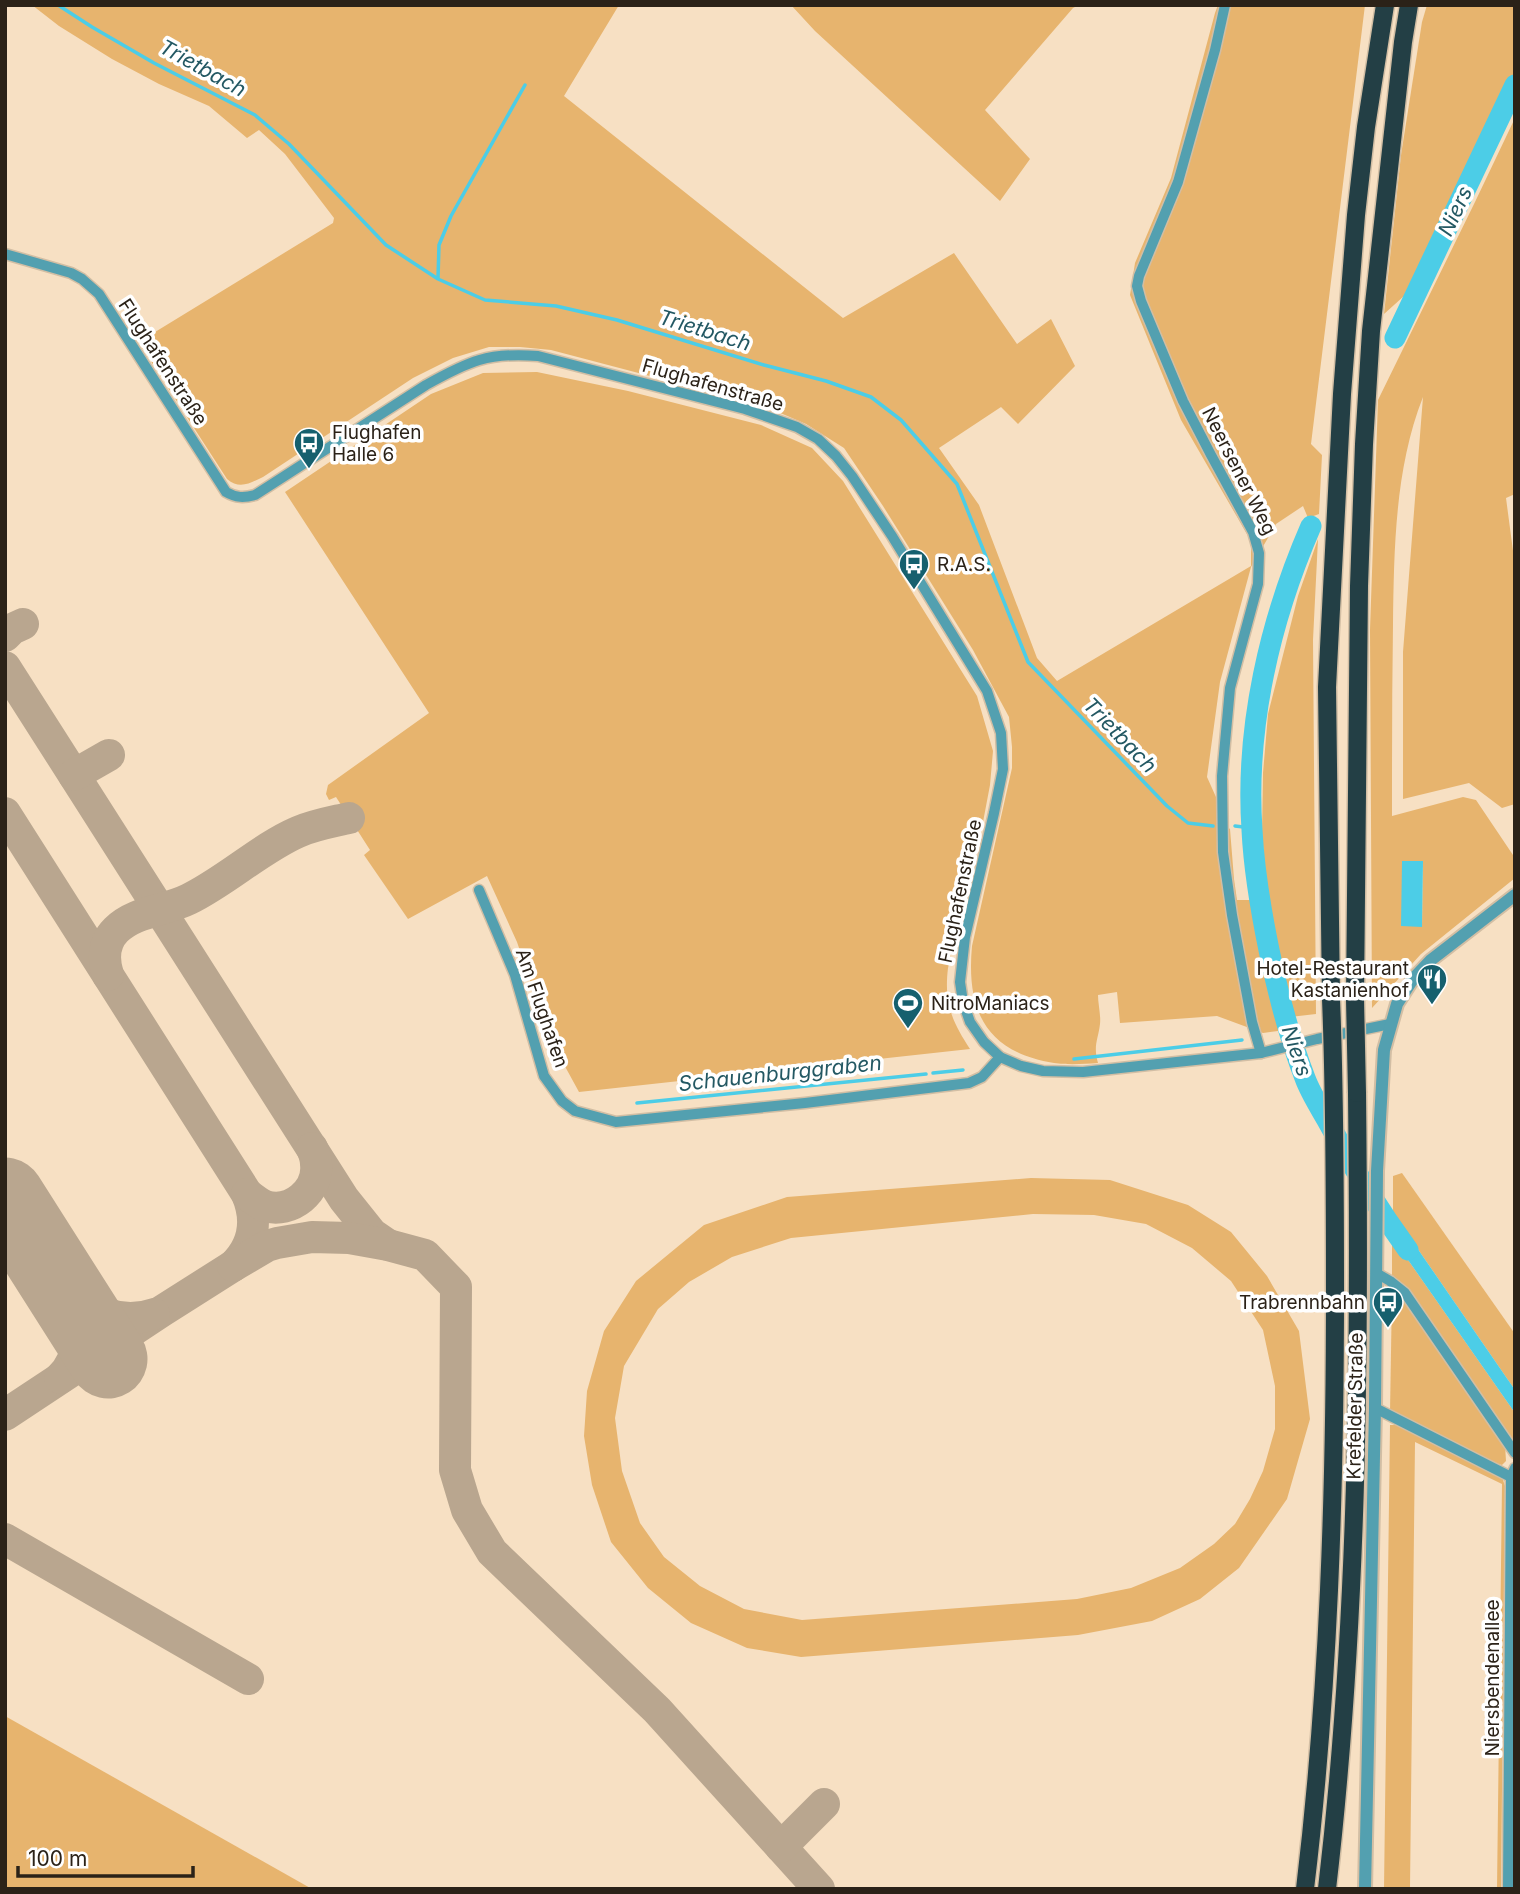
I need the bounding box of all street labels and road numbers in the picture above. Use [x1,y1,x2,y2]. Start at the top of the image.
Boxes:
street label: Flughafenstraße [114,294,212,430]
street label: Flughafenstraße [640,354,786,416]
street label: Neersener Weg [1197,403,1281,539]
street label: Flughafenstraße [934,817,986,965]
street label: Am Flughafen [511,945,573,1071]
street label: Krefelder Straße [1342,1332,1368,1480]
street label: Niersbendenallee [1481,1599,1504,1757]

